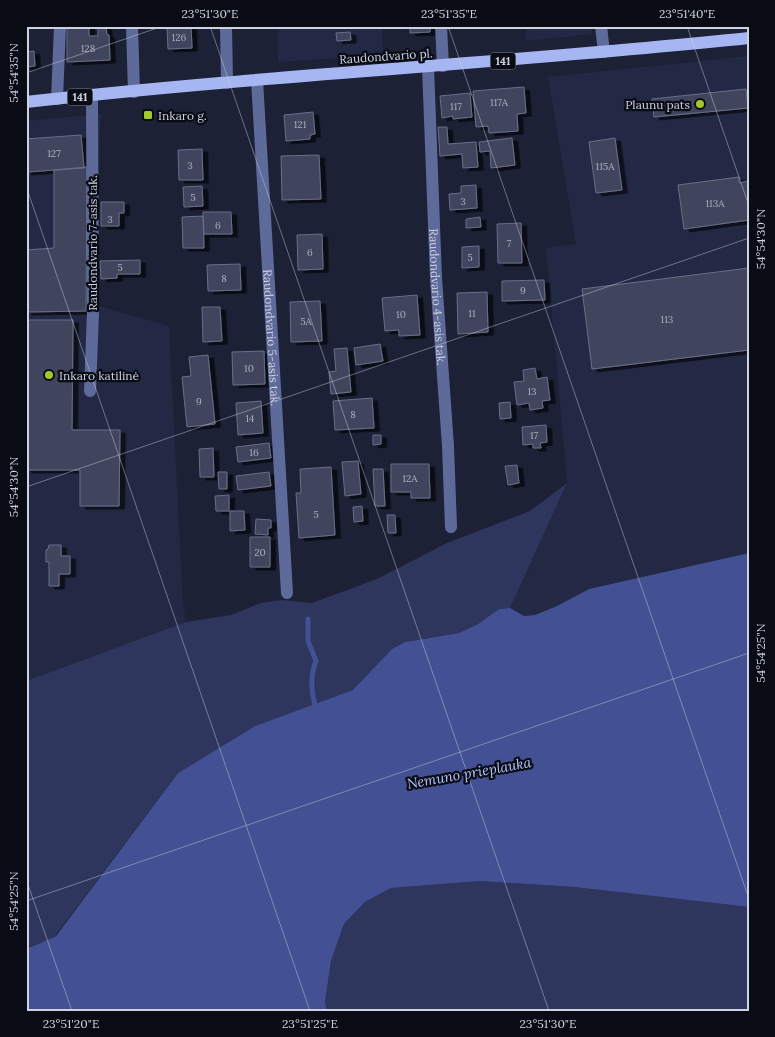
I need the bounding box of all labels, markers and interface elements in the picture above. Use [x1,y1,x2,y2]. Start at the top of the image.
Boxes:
text: 23°51'30"E [182,6,238,21]
text: 23°51'35"E [421,6,477,21]
text: 23°51'40"E [659,6,715,21]
house number: 126 [172,31,187,44]
house number: 128 [81,42,96,55]
text: 54°54'35"N [6,43,21,103]
street label: Raudondvario pl. [339,45,433,67]
road number: 141 [490,52,516,70]
road number: 141 [68,88,92,105]
house number: 117A [490,96,509,109]
place label: Plaunu pats [625,97,690,112]
marker: Plaunu pats [694,98,706,110]
house number: 117 [450,100,462,113]
place label: Inkaro g. [158,108,207,123]
marker: Inkaro g. [142,109,154,121]
house number: 121 [294,118,307,131]
house number: 127 [47,147,61,160]
house number: 3 [187,159,193,172]
house number: 115A [596,160,615,173]
street label: Raudondvario 7-asis tak. [85,175,100,311]
house number: 5 [190,191,196,204]
house number: 3 [460,195,466,208]
house number: 113A [705,197,725,210]
text: 54°54'30"N [753,209,768,269]
house number: 3 [107,213,113,226]
house number: 6 [215,219,221,232]
street label: Raudondvario 4-asis tak. [427,228,450,366]
house number: 7 [507,237,512,250]
house number: 6 [307,246,313,259]
house number: 5 [467,251,473,264]
house number: 5 [117,261,123,274]
street label: Raudondvario 5-asis tak. [261,269,284,406]
house number: 8 [221,272,227,285]
house number: 9 [520,284,526,297]
house number: 11 [468,307,476,320]
house number: 10 [396,308,406,321]
house number: 113 [661,313,674,326]
house number: 5A [300,315,313,328]
house number: 10 [244,362,254,375]
place label: Inkaro katilinė [59,368,140,383]
marker: Inkaro katilinė [43,369,55,381]
house number: 13 [527,385,537,398]
house number: 9 [196,395,202,408]
house number: 8 [350,408,356,421]
house number: 14 [245,412,255,425]
house number: 17 [530,429,539,442]
house number: 16 [249,446,259,459]
text: 54°54'30"N [6,457,21,517]
house number: 12A [402,472,418,485]
house number: 5 [313,508,319,521]
house number: 20 [254,546,266,559]
text: 54°54'25"N [753,623,768,683]
water label: Nemuno prieplauka [406,753,533,793]
text: 54°54'25"N [6,871,21,931]
text: 23°51'20"E [43,1016,99,1031]
text: 23°51'25"E [282,1016,338,1031]
text: 23°51'30"E [520,1016,576,1031]

